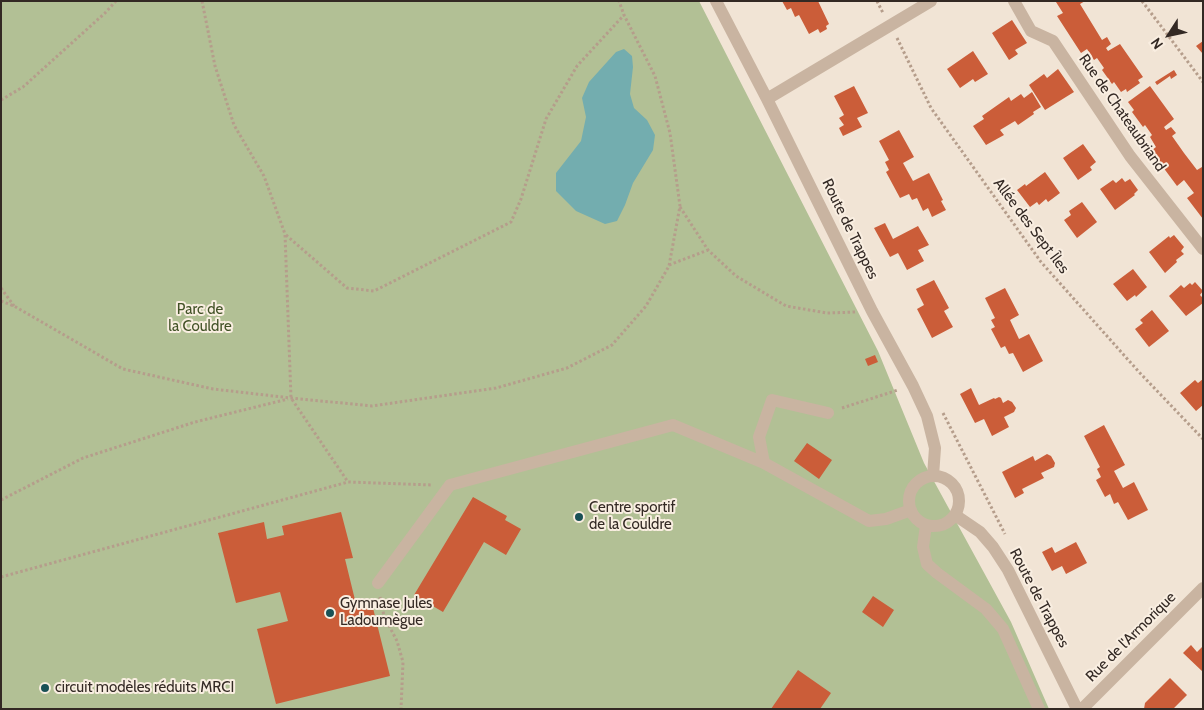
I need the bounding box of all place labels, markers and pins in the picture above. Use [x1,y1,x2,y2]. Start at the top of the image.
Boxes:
place label: Centre sportif de la Couldre [589,499,675,534]
marker: Centre sportif de la Couldre [573,511,585,523]
place label: Gymnase Jules Ladoumègue [340,595,432,630]
marker: Gymnase Jules Ladoumègue [324,607,336,619]
place label: circuit modèles réduits MRCI [55,679,234,697]
marker: circuit modèles réduits MRCI [39,682,51,694]

